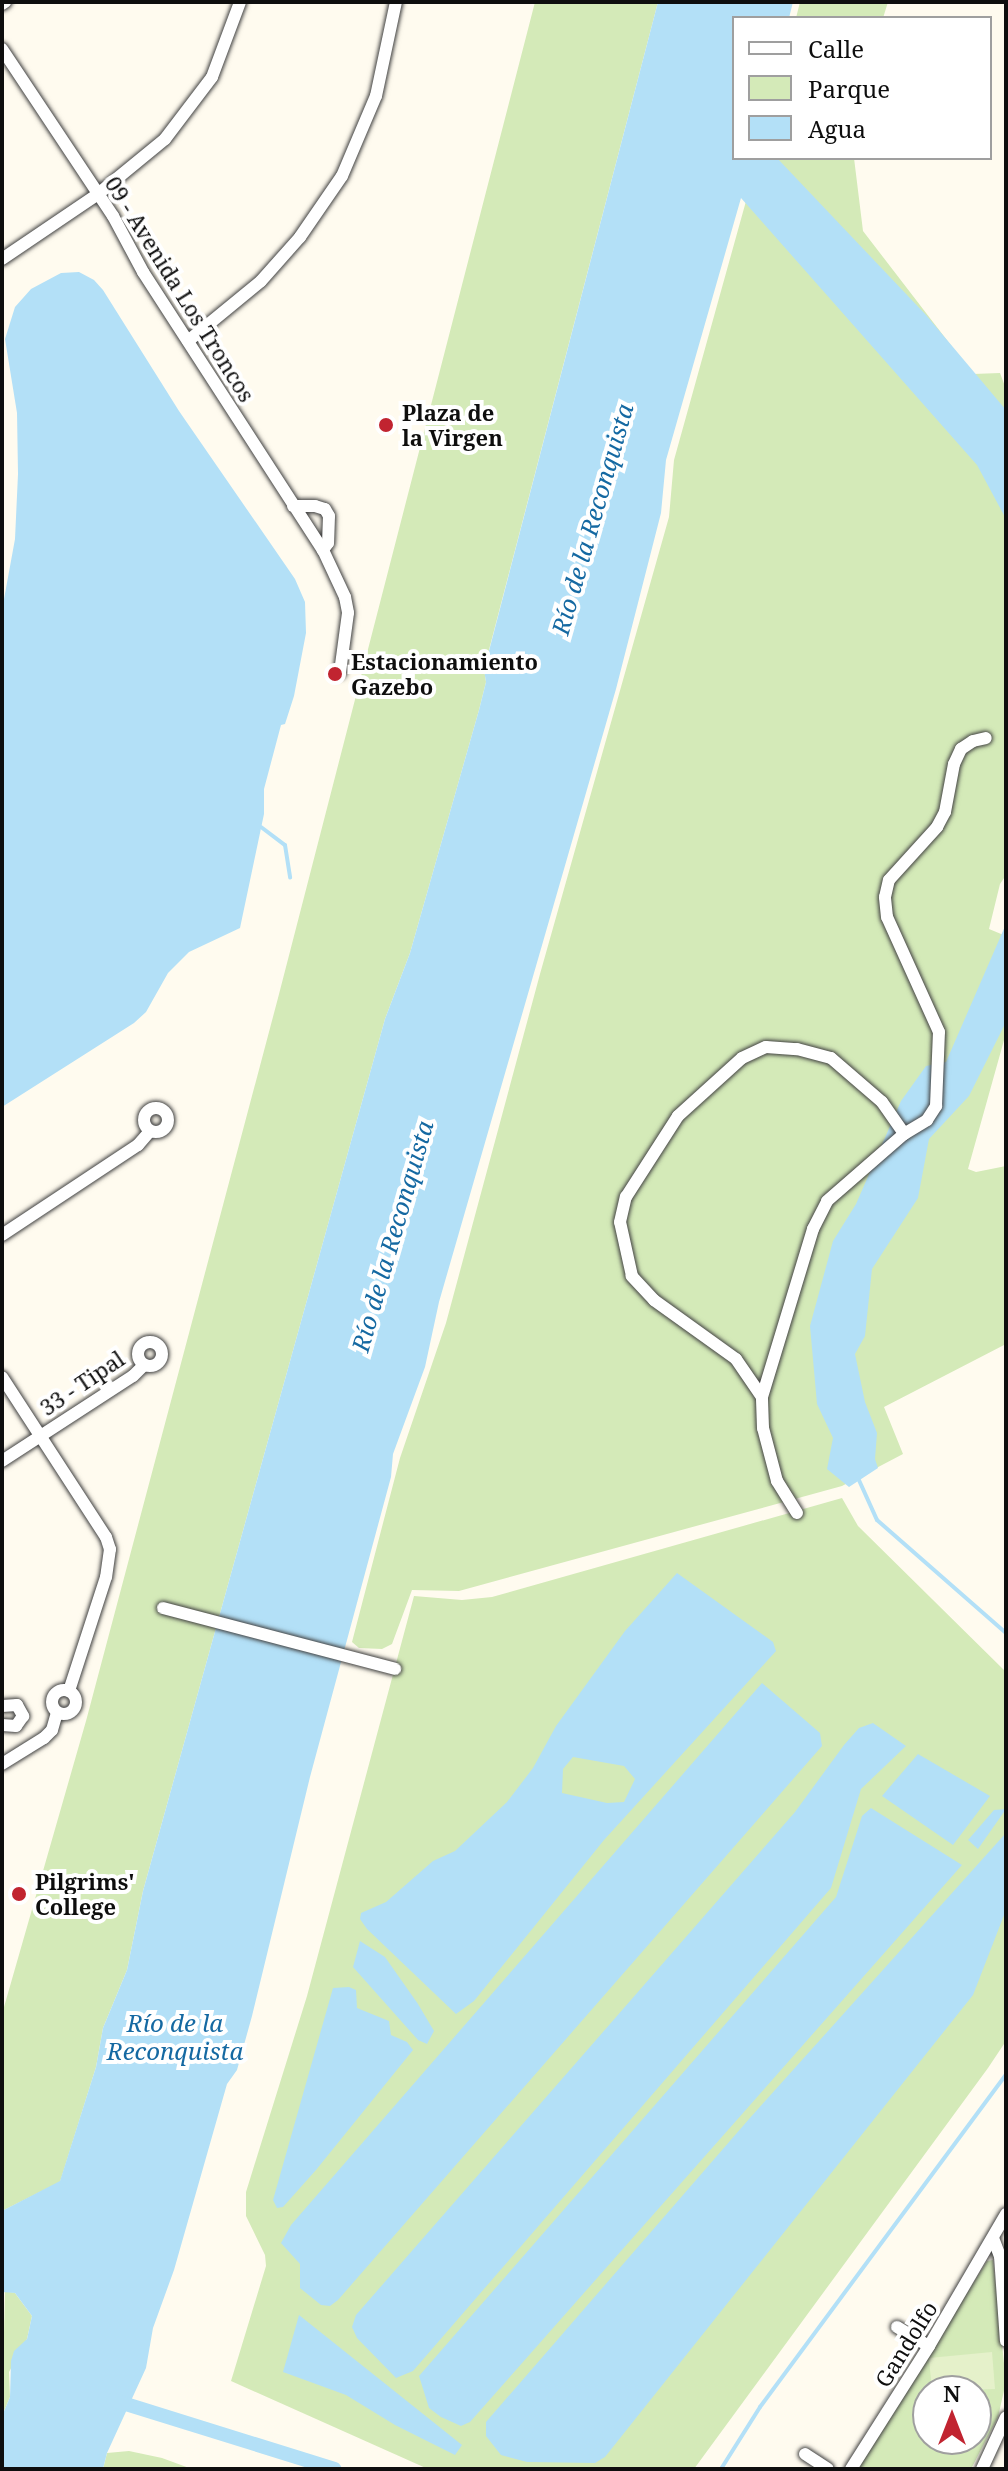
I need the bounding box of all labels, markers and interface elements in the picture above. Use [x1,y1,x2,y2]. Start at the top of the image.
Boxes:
legend [732,16,992,160]
text: Calle [808,32,864,65]
text: Parque [808,72,890,105]
text: Agua [808,112,866,145]
street label: 09 - Avenida Los Troncos [100,171,260,407]
place label: Plaza de la Virgen [402,399,503,450]
water label: Río de la Reconquista [545,400,639,638]
marker: Plaza de la Virgen [377,416,395,434]
place label: Estacionamiento Gazebo [351,648,538,700]
marker: Estacionamiento Gazebo [326,665,344,683]
water label: Río de la Reconquista [345,1117,439,1355]
street label: 33 - Tipal [35,1345,129,1421]
place label: Pilgrims' College [35,1868,135,1920]
marker: Pilgrims' College [10,1885,28,1903]
water label: Río de la Reconquista [107,2009,243,2065]
street label: Gandolfo [869,2296,943,2392]
north arrow [912,2375,992,2455]
text: N [943,2378,961,2408]

